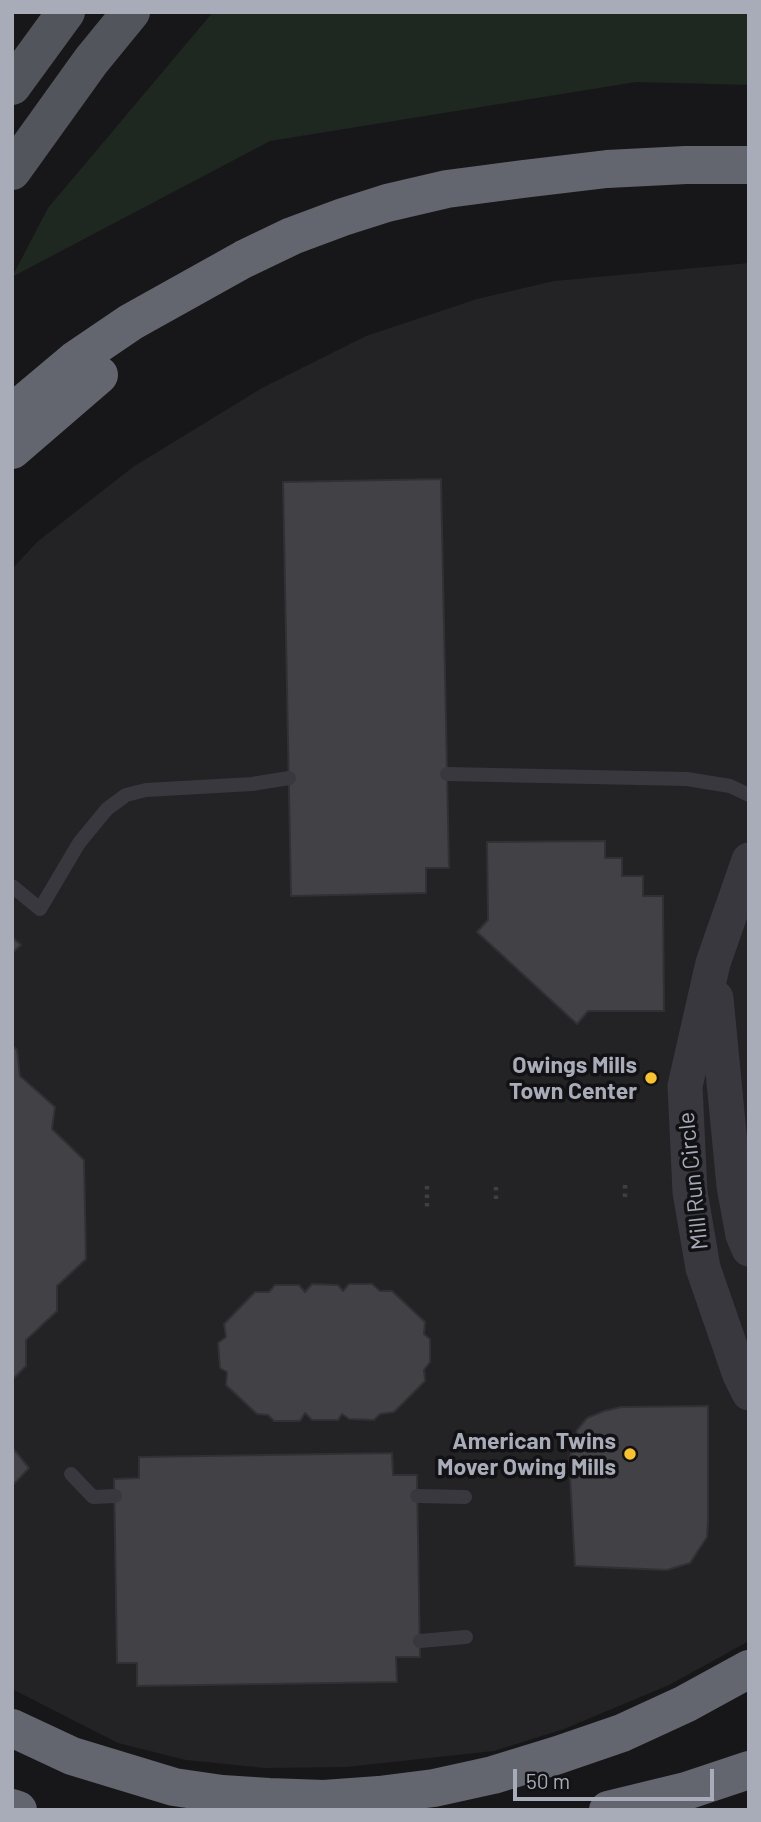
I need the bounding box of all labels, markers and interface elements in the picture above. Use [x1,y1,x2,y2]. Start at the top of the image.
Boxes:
place label: Owings Mills Town Center [509,1051,637,1105]
marker: Owings Mills Town Center [643,1070,659,1086]
street label: Mill Run Circle [672,1111,714,1251]
place label: American Twins Mover Owing Mills [437,1427,616,1481]
marker: American Twins Mover Owing Mills [622,1446,638,1462]
scale bar [516,1756,717,1800]
text: 50 m [526,1768,570,1793]

